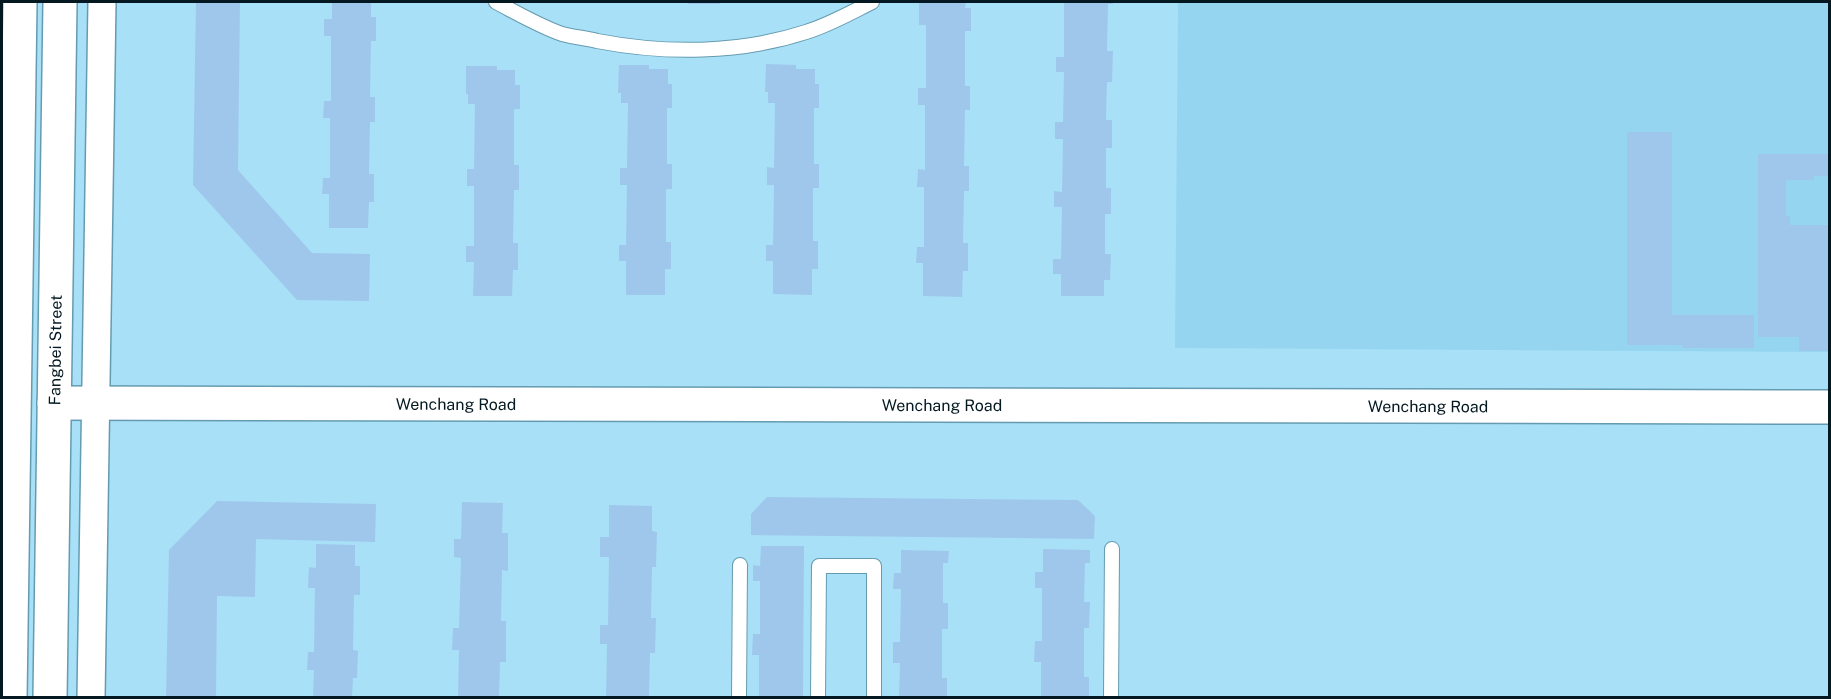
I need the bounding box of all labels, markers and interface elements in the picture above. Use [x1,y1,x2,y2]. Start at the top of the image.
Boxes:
street label: Fangbei Street [45,295,65,406]
street label: Wenchang Road [396,394,516,414]
street label: Wenchang Road [882,395,1002,415]
street label: Wenchang Road [1368,396,1488,416]

